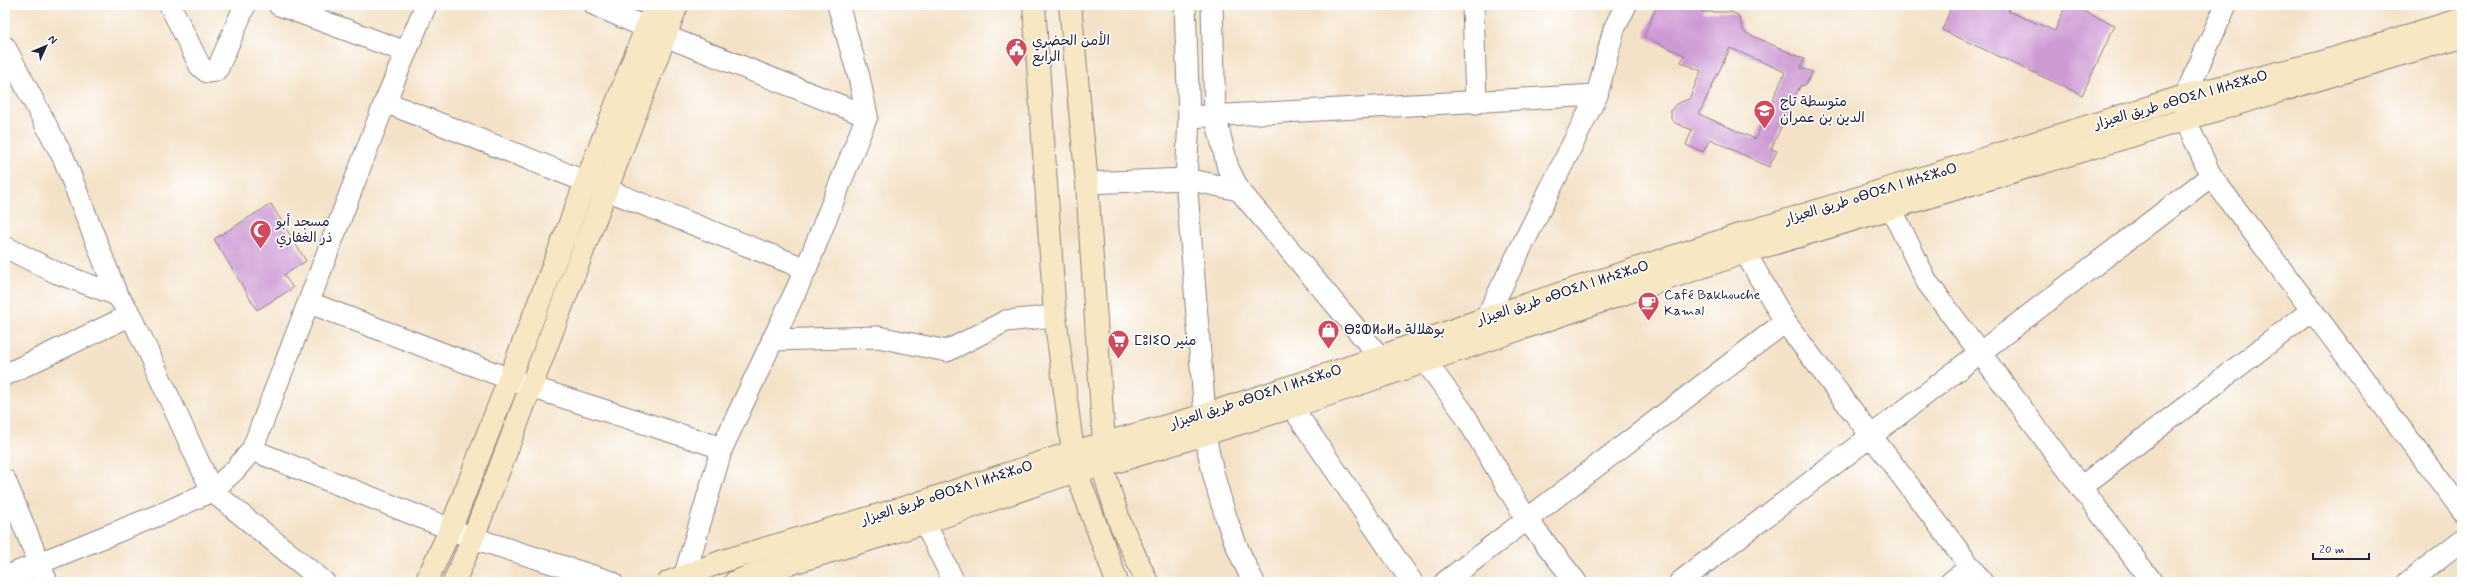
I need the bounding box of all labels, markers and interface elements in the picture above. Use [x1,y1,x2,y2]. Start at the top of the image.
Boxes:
north arrow [26,26,66,66]
place label: الأمن الحضري الرابع [1032,31,1110,67]
text: N [45,32,60,47]
public building icon: الأمن الحضري الرابع [1003,36,1029,69]
street label: طريق العيزار ⴰⴱⵔⵉⴷ ⵏ ⵍⵄⵉⵣⴰⵔ [2091,67,2270,134]
place label: متوسطة تاج الدين بن عمران [1780,93,1865,127]
school or university icon: متوسطة تاج الدين بن عمران [1752,97,1778,130]
street label: طريق العيزار ⴰⴱⵔⵉⴷ ⵏ ⵍⵄⵉⵣⴰⵔ [1782,159,1960,229]
place label: مسجد أبو ذر الغفاري [275,213,332,248]
mosque icon: مسجد أبو ذر الغفاري [247,217,273,250]
street label: طريق العيزار ⴰⴱⵔⵉⴷ ⵏ ⵍⵄⵉⵣⴰⵔ [1474,257,1651,330]
place label: Café Bakhouche Kamal [1664,286,1761,320]
cafe icon: Café Bakhouche Kamal [1636,290,1662,323]
shop icon: ⴱⵓⵀⵍⴰⵍⴰ بوهلالة [1315,317,1341,350]
place label: ⴱⵓⵀⵍⴰⵍⴰ بوهلالة [1344,321,1445,339]
supermarket icon: ⵎⵓⵏⵉⵔ منير [1106,328,1132,361]
place label: ⵎⵓⵏⵉⵔ منير [1134,332,1196,350]
street label: طريق العيزار ⴰⴱⵔⵉⴷ ⵏ ⵍⵄⵉⵣⴰⵔ [1167,361,1344,434]
street label: طريق العيزار ⴰⴱⵔⵉⴷ ⵏ ⵍⵄⵉⵣⴰⵔ [858,457,1035,530]
scale bar [2313,535,2369,561]
text: 20 m [2319,542,2345,558]

